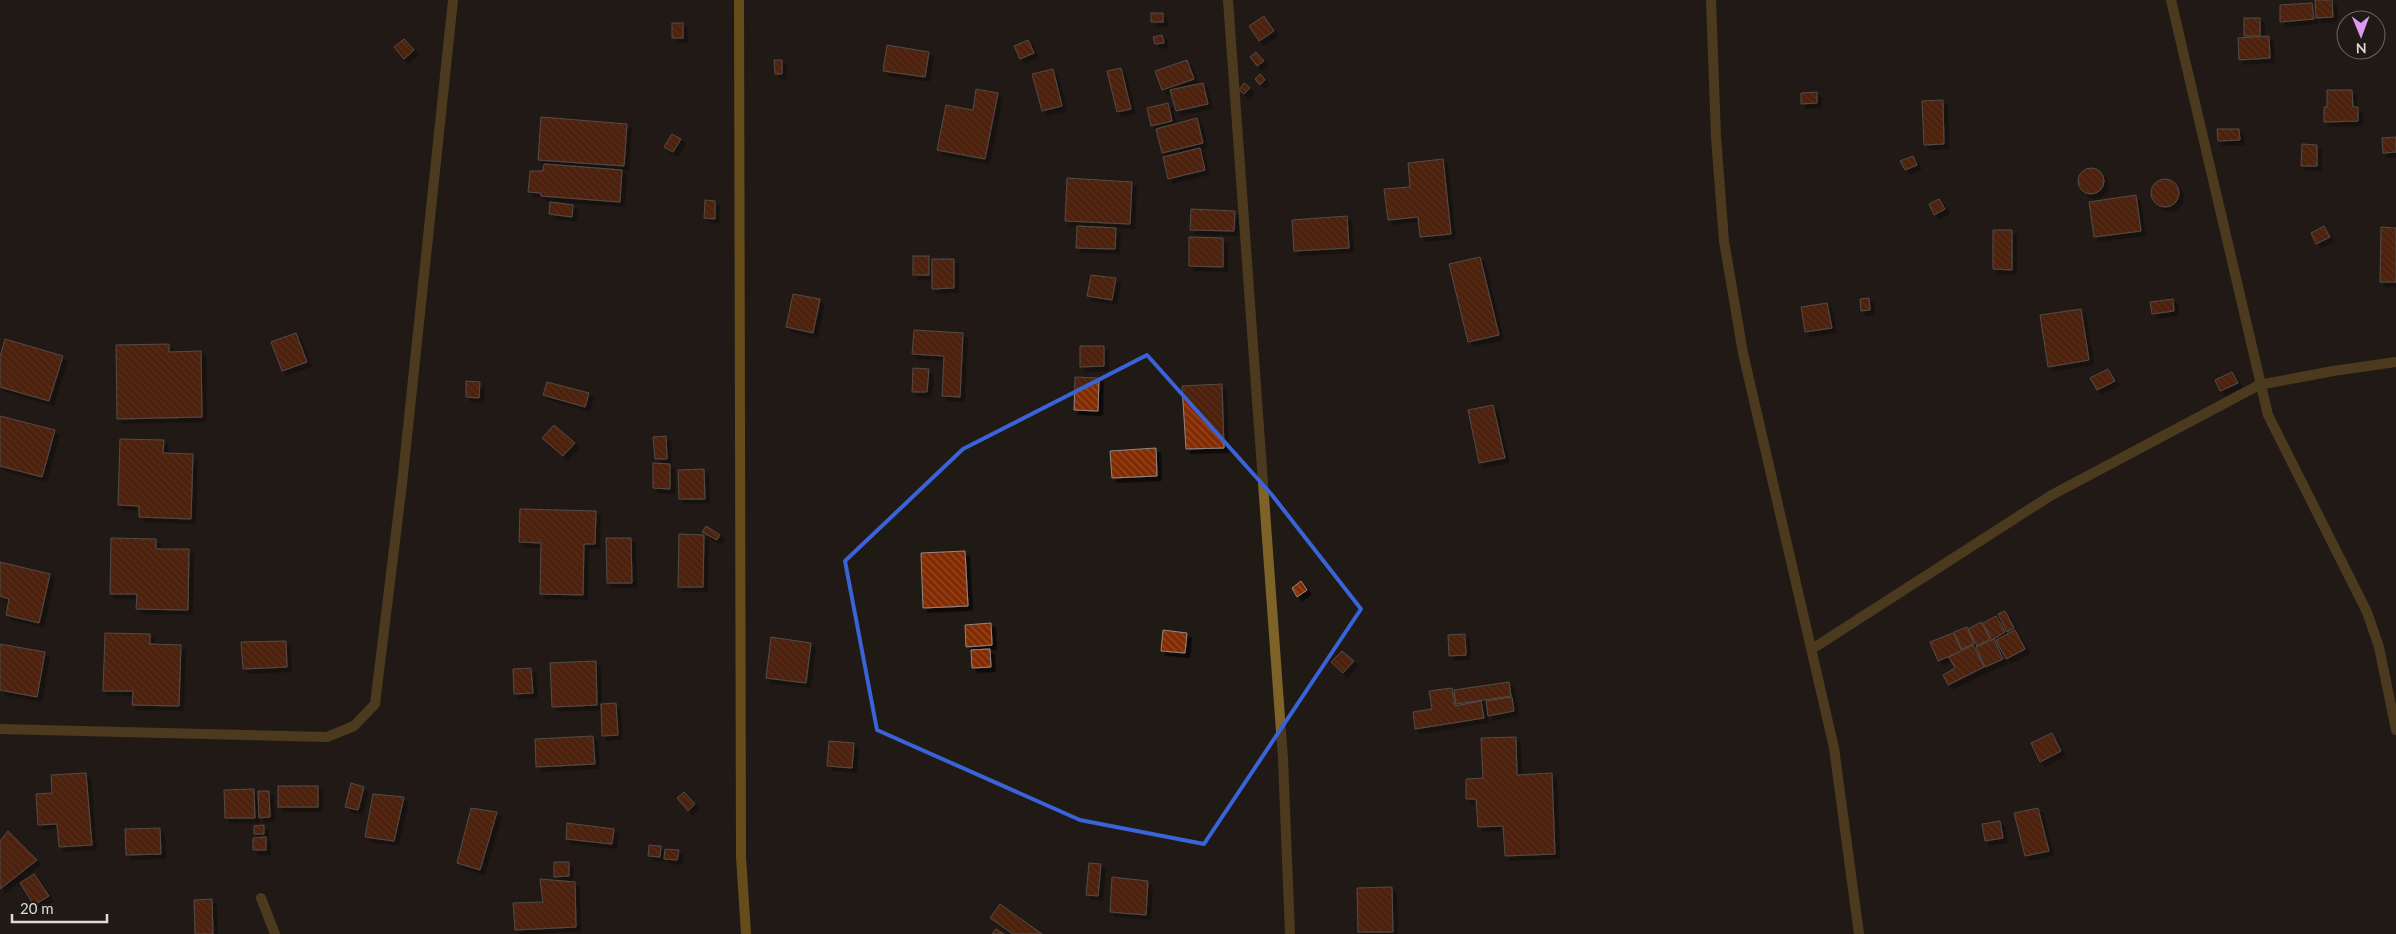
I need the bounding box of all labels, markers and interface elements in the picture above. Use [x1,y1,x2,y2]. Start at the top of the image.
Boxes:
north arrow [2336,10,2386,60]
text: N [2356,40,2367,57]
scale bar [12,892,108,924]
text: 20 m [20,899,54,917]

